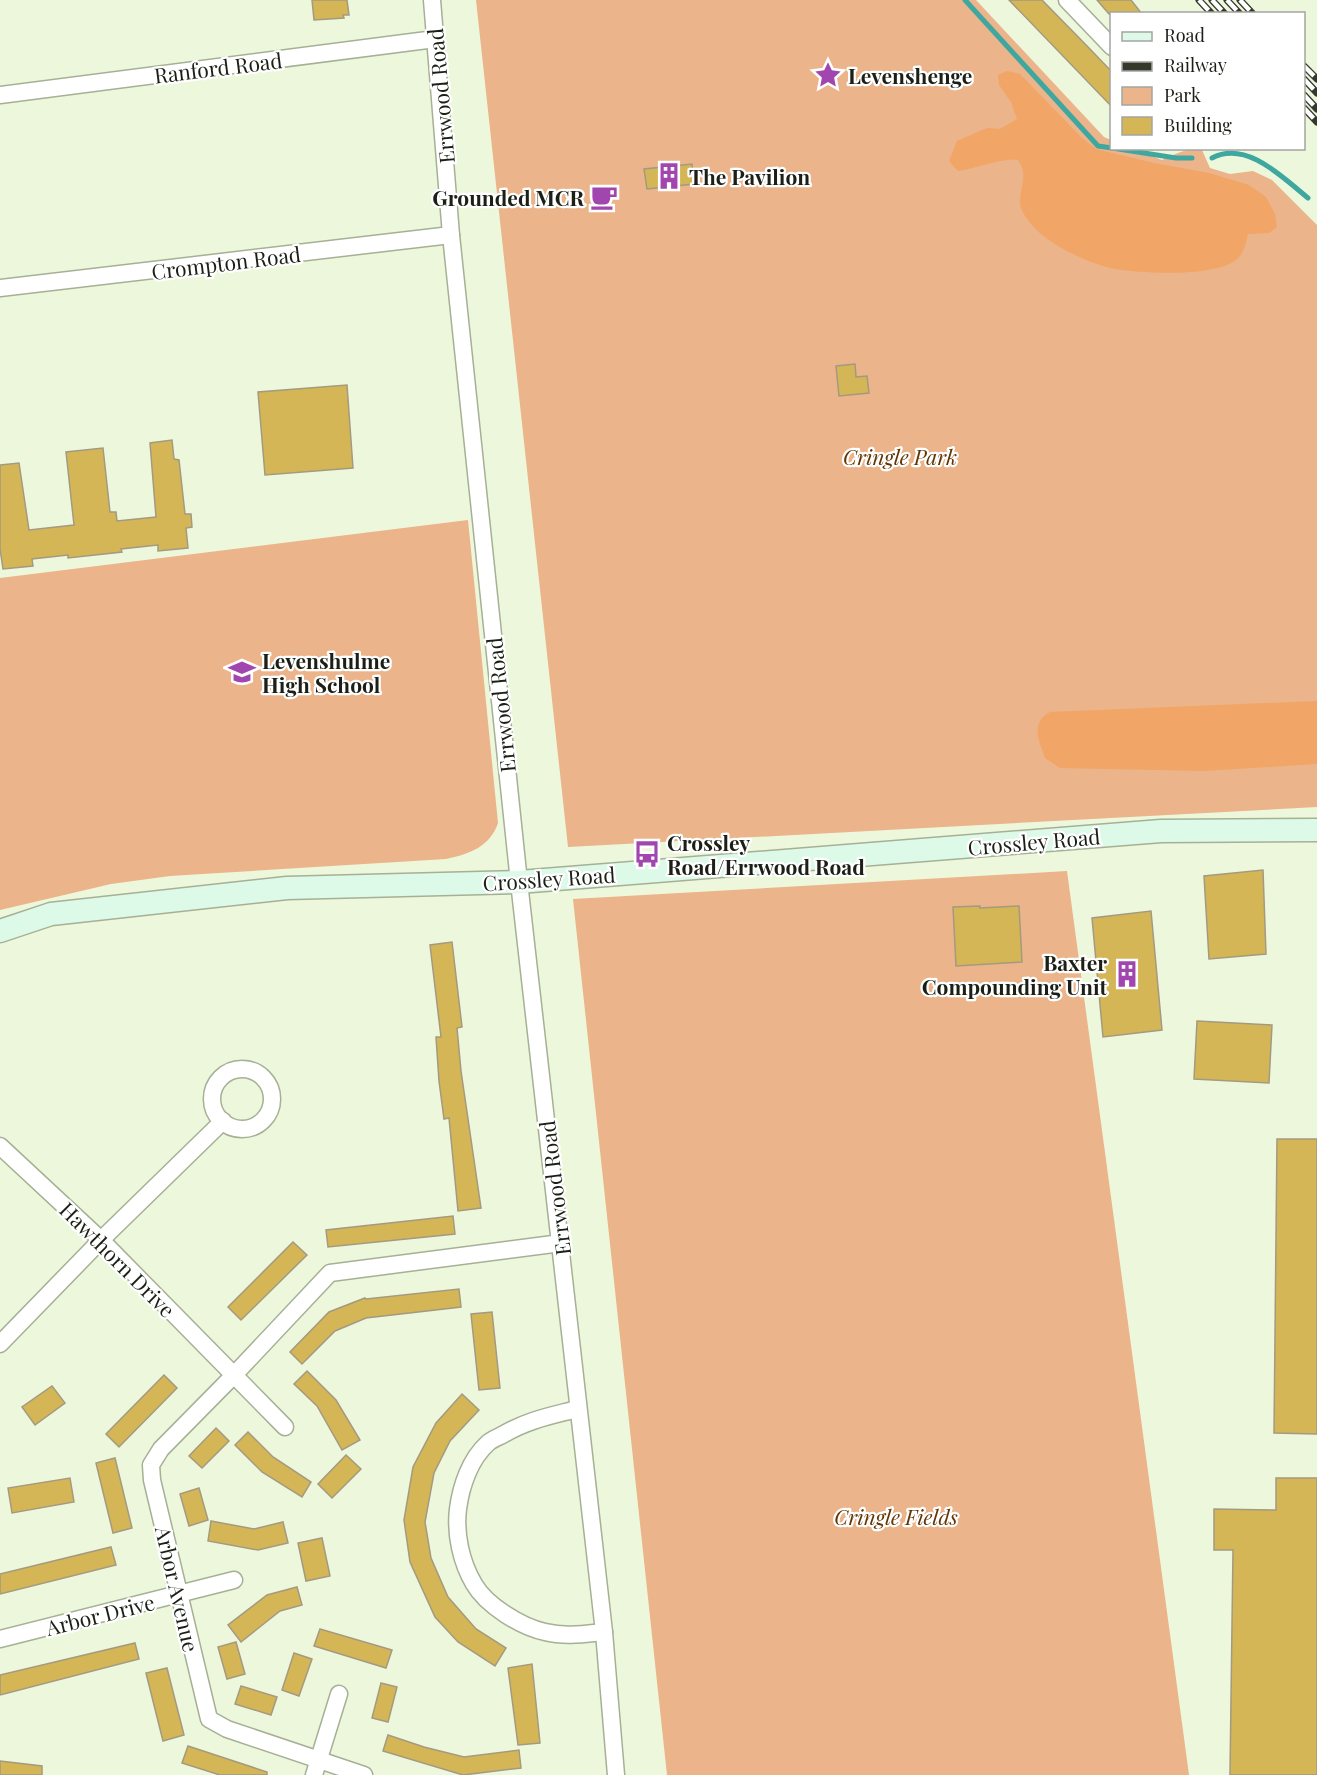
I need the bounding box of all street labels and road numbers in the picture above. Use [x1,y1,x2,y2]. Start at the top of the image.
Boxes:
street label: Errwood Road [420,27,460,165]
street label: Ranford Road [152,45,284,89]
street label: Crompton Road [150,239,302,285]
street label: Errwood Road [479,636,521,774]
street label: Crossley Road [967,821,1101,861]
street label: Crossley Road [482,859,616,897]
street label: Errwood Road [532,1119,576,1257]
street label: Hawthorn Drive [54,1195,182,1323]
street label: Arbor Avenue [150,1522,206,1655]
street label: Arbor Drive [42,1587,157,1641]

